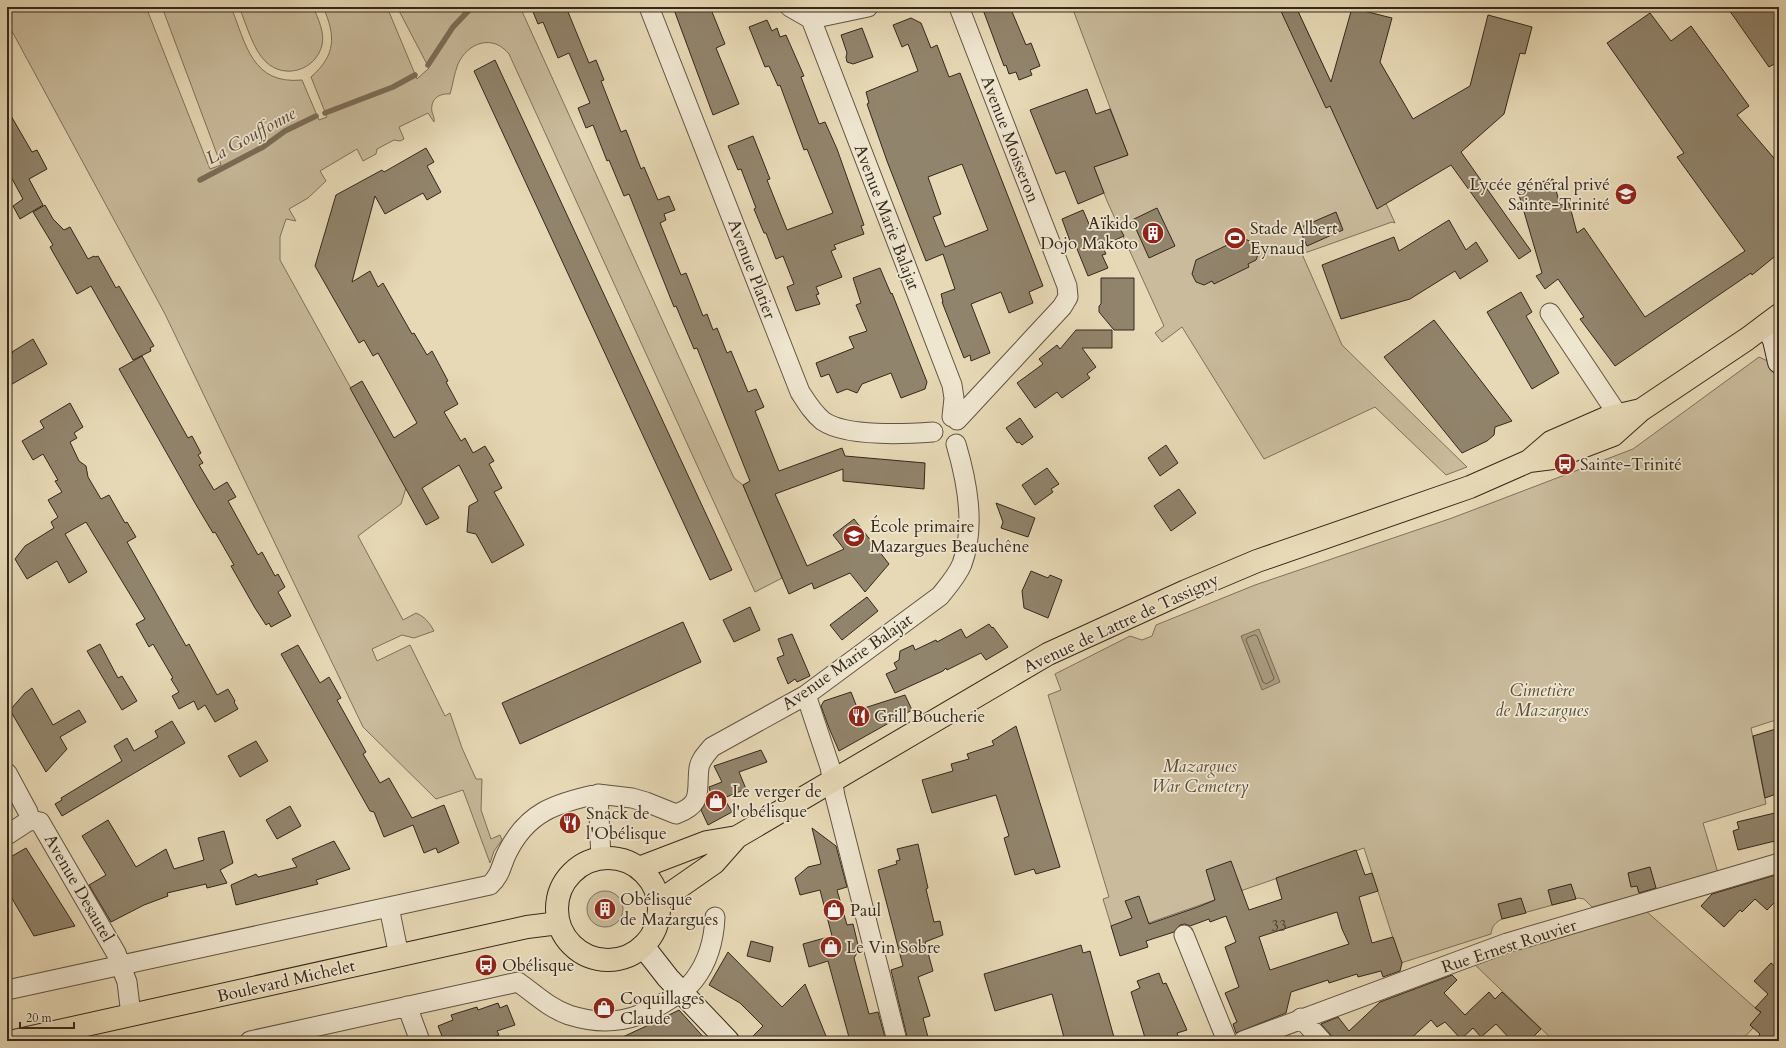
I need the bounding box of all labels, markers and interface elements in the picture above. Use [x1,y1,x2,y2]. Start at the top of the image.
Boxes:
street label: Avenue Moisseron [975,72,1045,206]
water label: La Gouffonne [202,101,301,171]
street label: Avenue Marie Balajat [849,141,926,294]
place label: Lycée général privé Sainte-Trinité [1470,173,1610,216]
school or university icon: Lycée général privé Sainte-Trinité [1613,181,1639,207]
place label: Aïkido Dojo Makoto [1040,212,1138,255]
street label: Avenue Platier [722,216,782,323]
place label: Stade Albert Eynaud [1250,217,1338,260]
building icon: Aïkido Dojo Makoto [1140,220,1166,246]
sports icon: Stade Albert Eynaud [1222,225,1248,251]
bus stop icon: Sainte-Trinité [1552,451,1578,477]
place label: Sainte-Trinité [1580,453,1682,476]
place label: École primaire Mazargues Beauchêne [870,515,1029,558]
school or university icon: École primaire Mazargues Beauchêne [841,523,867,549]
street label: Avenue de Lattre de Tassigny [1019,567,1223,679]
street label: Avenue Marie Balajat [777,608,917,716]
park label: Cimetière de Mazargues [1495,679,1589,722]
restaurant icon: Grill Boucherie [846,703,872,729]
place label: Grill Boucherie [874,705,985,728]
park label: Mazargues War Cemetery [1152,755,1249,798]
place label: Le verger de l'obélisque [732,780,822,823]
shop icon: Le verger de l'obélisque [703,788,729,814]
place label: Snack de l'Obélisque [586,802,667,845]
restaurant icon: Snack de l'Obélisque [557,810,583,836]
street label: Avenue Desautel [39,830,120,947]
place label: Obélisque de Mazargues [620,888,718,931]
building icon: Obélisque de Mazargues [592,896,618,922]
shop icon: Paul [821,897,847,923]
place label: Paul [850,899,882,922]
street label: Rue Ernest Rouvier [1439,913,1580,979]
house number: 33 [1271,916,1287,936]
shop icon: Le Vin Sobre [818,934,844,960]
place label: Le Vin Sobre [846,936,941,959]
bus stop icon: Obélisque [473,952,499,978]
street label: Boulevard Michelet [215,954,358,1008]
place label: Obélisque [502,954,574,977]
place label: Coquillages Claude [620,987,705,1030]
shop icon: Coquillages Claude [591,995,617,1021]
scale bar [20,1004,74,1030]
text: 20 m [26,1010,53,1026]

